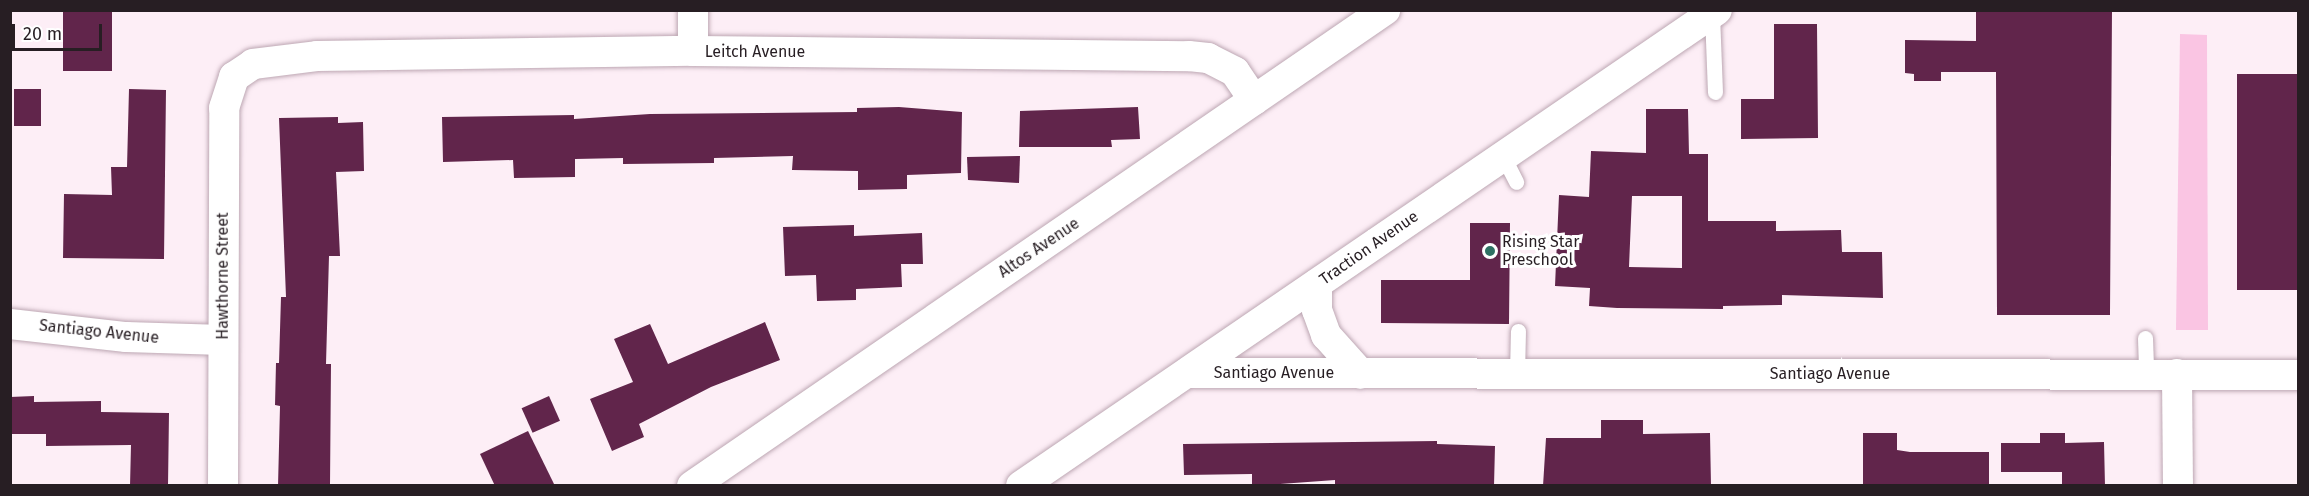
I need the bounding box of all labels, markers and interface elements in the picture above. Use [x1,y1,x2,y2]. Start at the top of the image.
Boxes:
scale bar [15,12,105,50]
text: 20 m [23,23,62,45]
street label: Leitch Avenue [705,42,805,62]
street label: Traction Avenue [1316,207,1422,289]
street label: Hawthorne Street [213,212,233,340]
street label: Altos Avenue [995,214,1083,282]
place label: Rising Star Preschool [1502,232,1579,270]
marker: Rising Star Preschool [1483,244,1497,258]
street label: Santiago Avenue [38,316,160,348]
street label: Santiago Avenue [1214,363,1334,383]
street label: Santiago Avenue [1770,364,1890,384]

